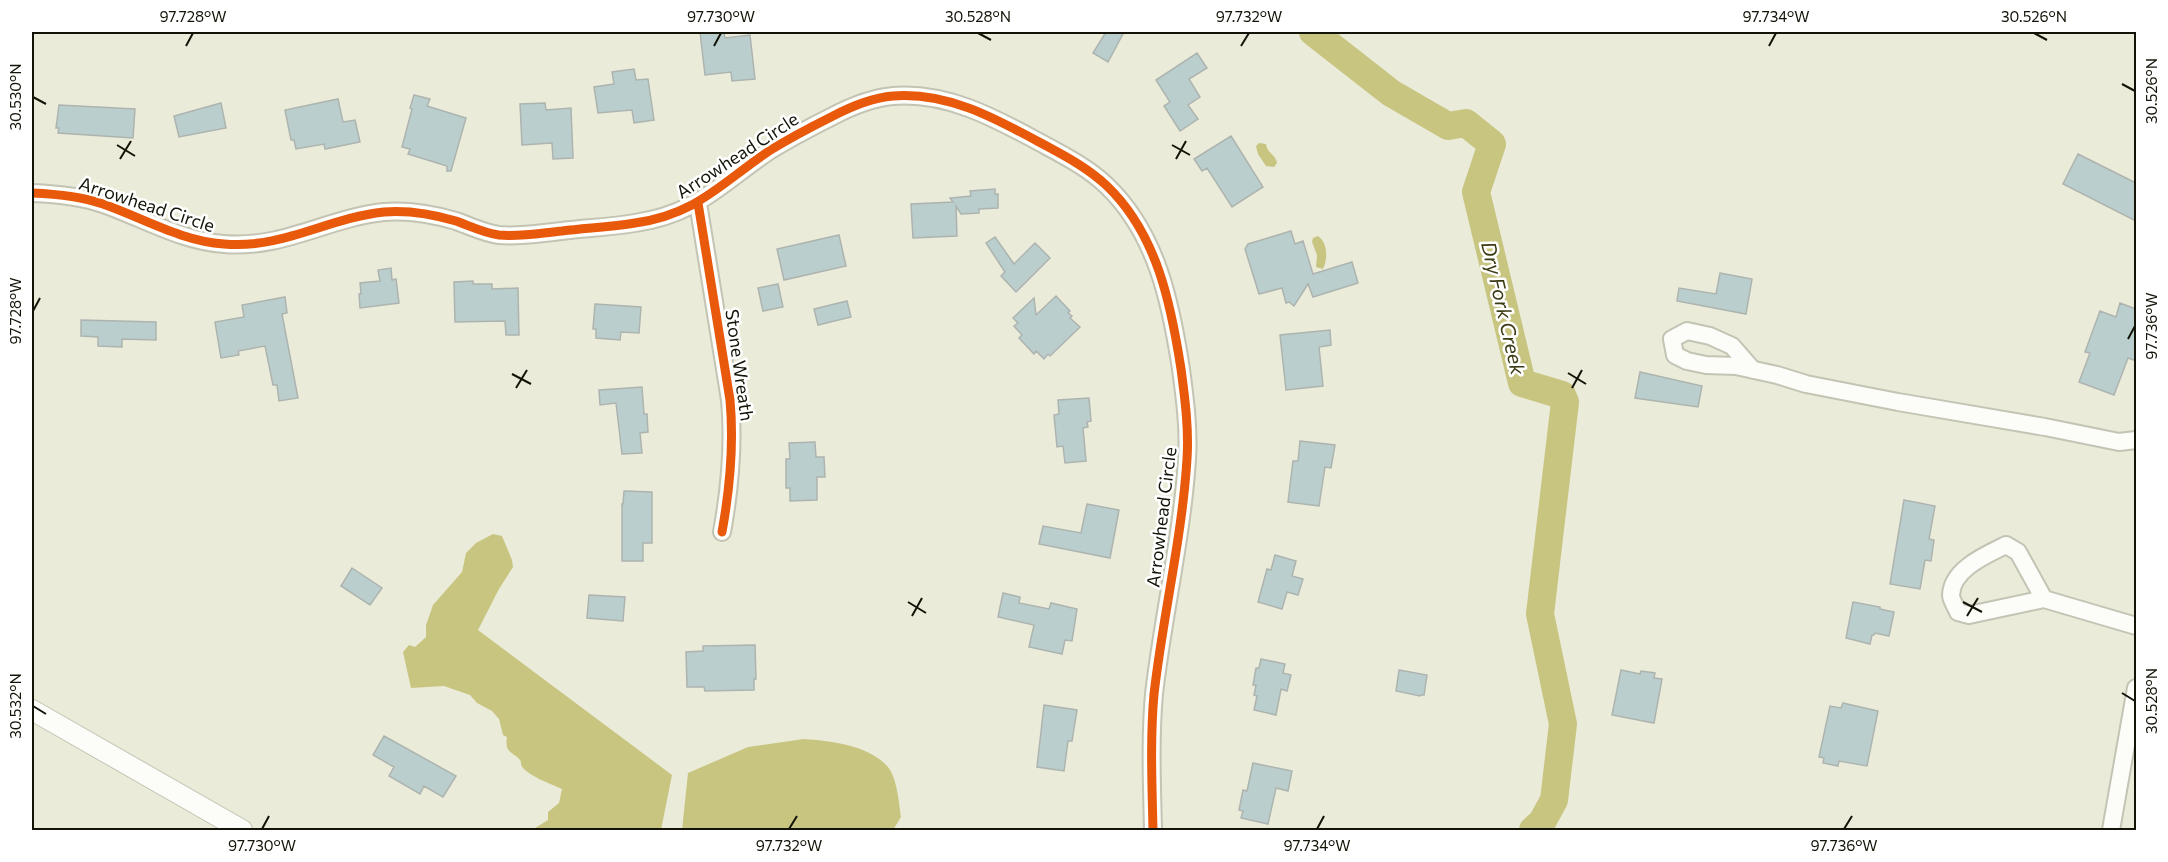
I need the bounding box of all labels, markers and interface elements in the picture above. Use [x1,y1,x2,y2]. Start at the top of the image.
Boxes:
text: 97.728°W [160,7,226,25]
text: 97.730°W [687,7,755,25]
text: 30.528°N [945,7,1011,25]
text: 97.732°W [1216,7,1282,25]
text: 97.734°W [1742,7,1810,25]
text: 30.526°N [2001,7,2067,25]
text: 30.526°N [2142,58,2160,124]
text: 30.530°N [6,64,24,130]
street label: Arrowhead Circle [672,107,802,203]
street label: Arrowhead Circle [76,172,218,236]
water label: Dry Fork Creek [1477,239,1531,378]
text: 97.728°W [6,278,24,344]
text: 97.736°W [2142,292,2160,360]
street label: Stone Wreath [721,308,759,422]
street label: Arrowhead Circle [1141,446,1181,588]
text: 30.528°N [2142,668,2160,734]
text: 30.532°N [6,673,24,739]
text: 97.730°W [228,836,296,854]
text: 97.732°W [756,836,822,854]
text: 97.734°W [1283,836,1351,854]
text: 97.736°W [1810,836,1878,854]

